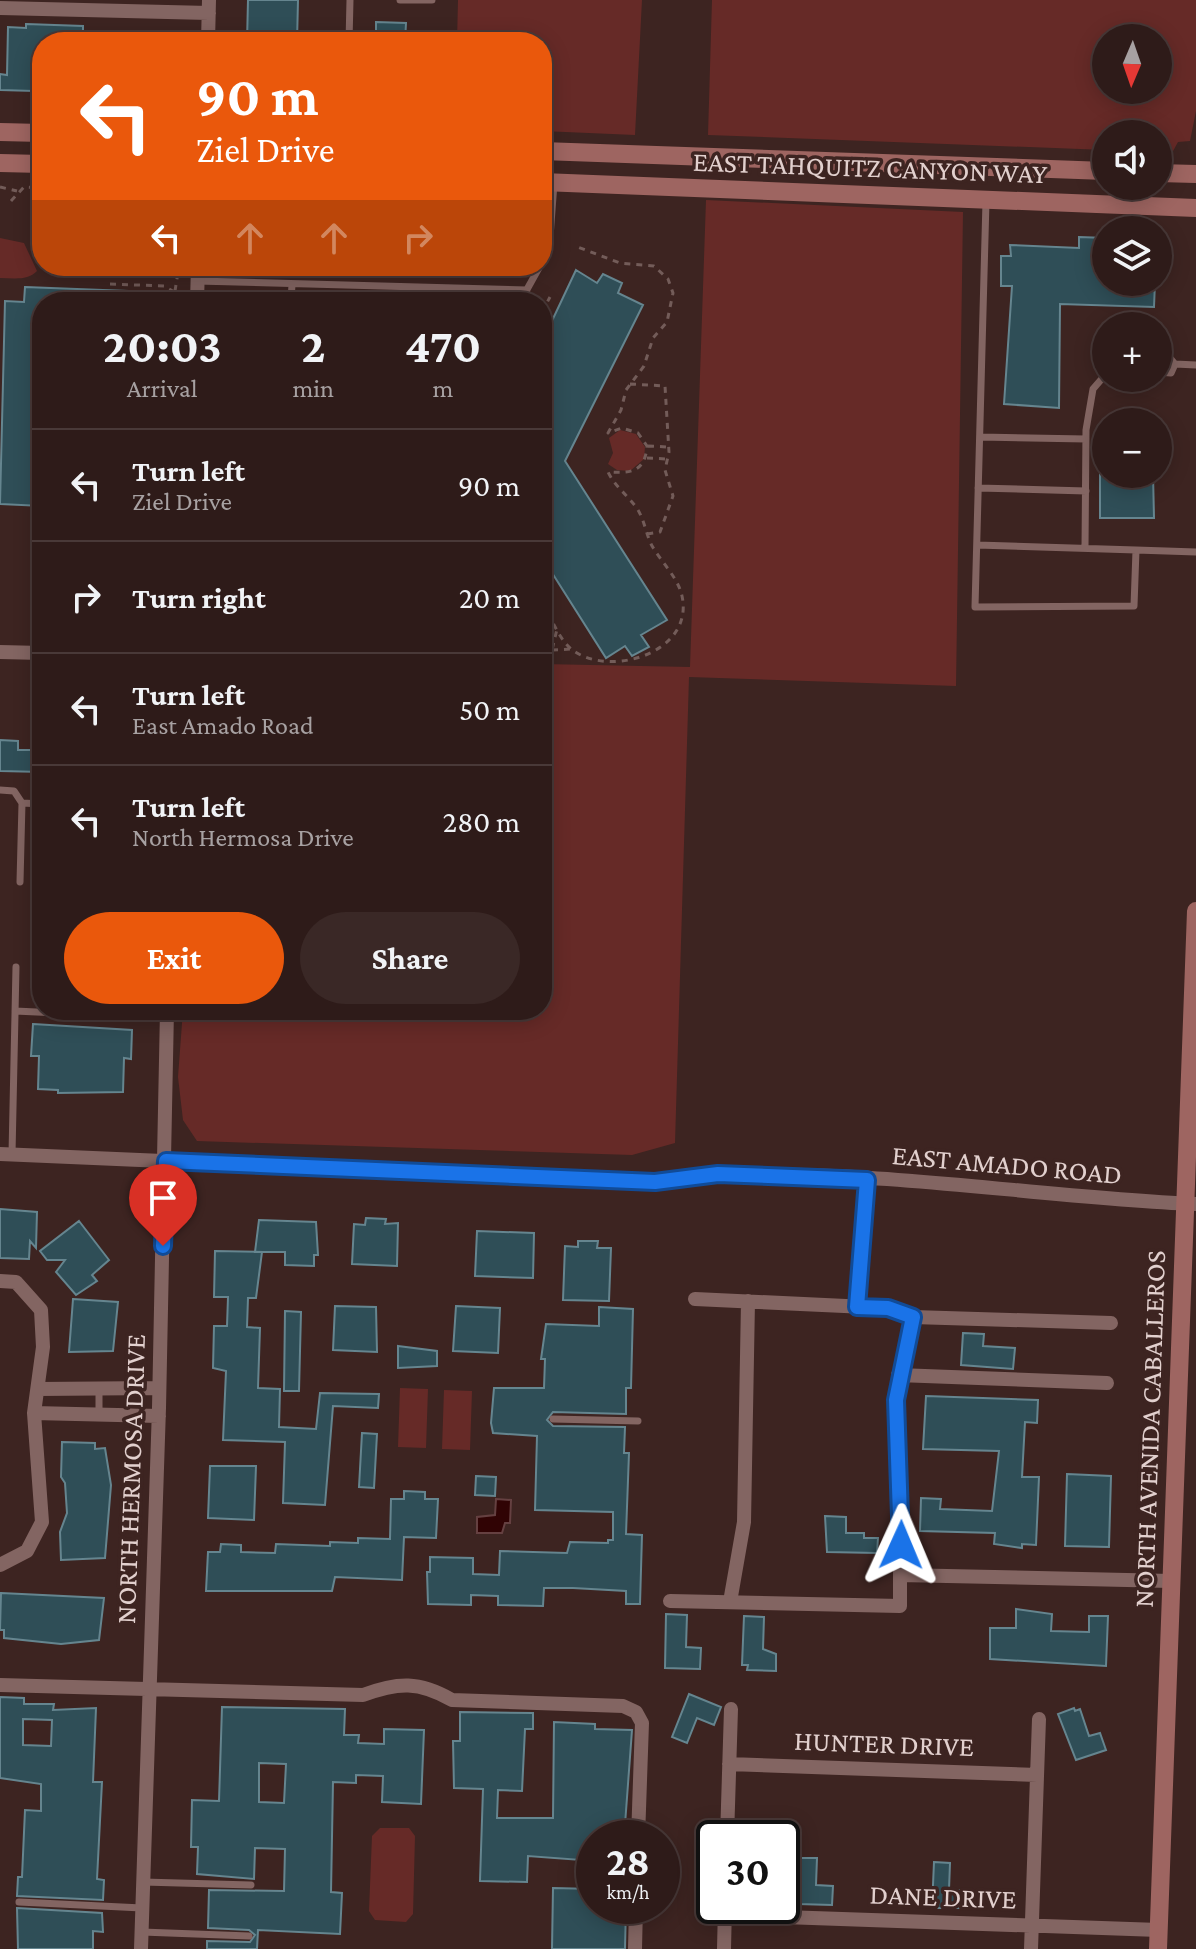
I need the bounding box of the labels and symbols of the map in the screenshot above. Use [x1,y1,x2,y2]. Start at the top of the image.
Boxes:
north arrow [1092,24,1172,104]
street label: EAST TAHQUITZ CANYON WAY [692,146,1048,189]
street label: EAST AMADO ROAD [891,1139,1123,1190]
pin [129,1164,197,1246]
street label: NORTH AVENIDA CABALLEROS [1128,1250,1171,1608]
street label: NORTH HERMOSA DRIVE [110,1334,151,1625]
position arrow [859,1503,943,1587]
street label: HUNTER DRIVE [794,1725,974,1762]
speed limit sign: 30 [696,1820,800,1924]
street label: DANE DRIVE [869,1878,1017,1915]

